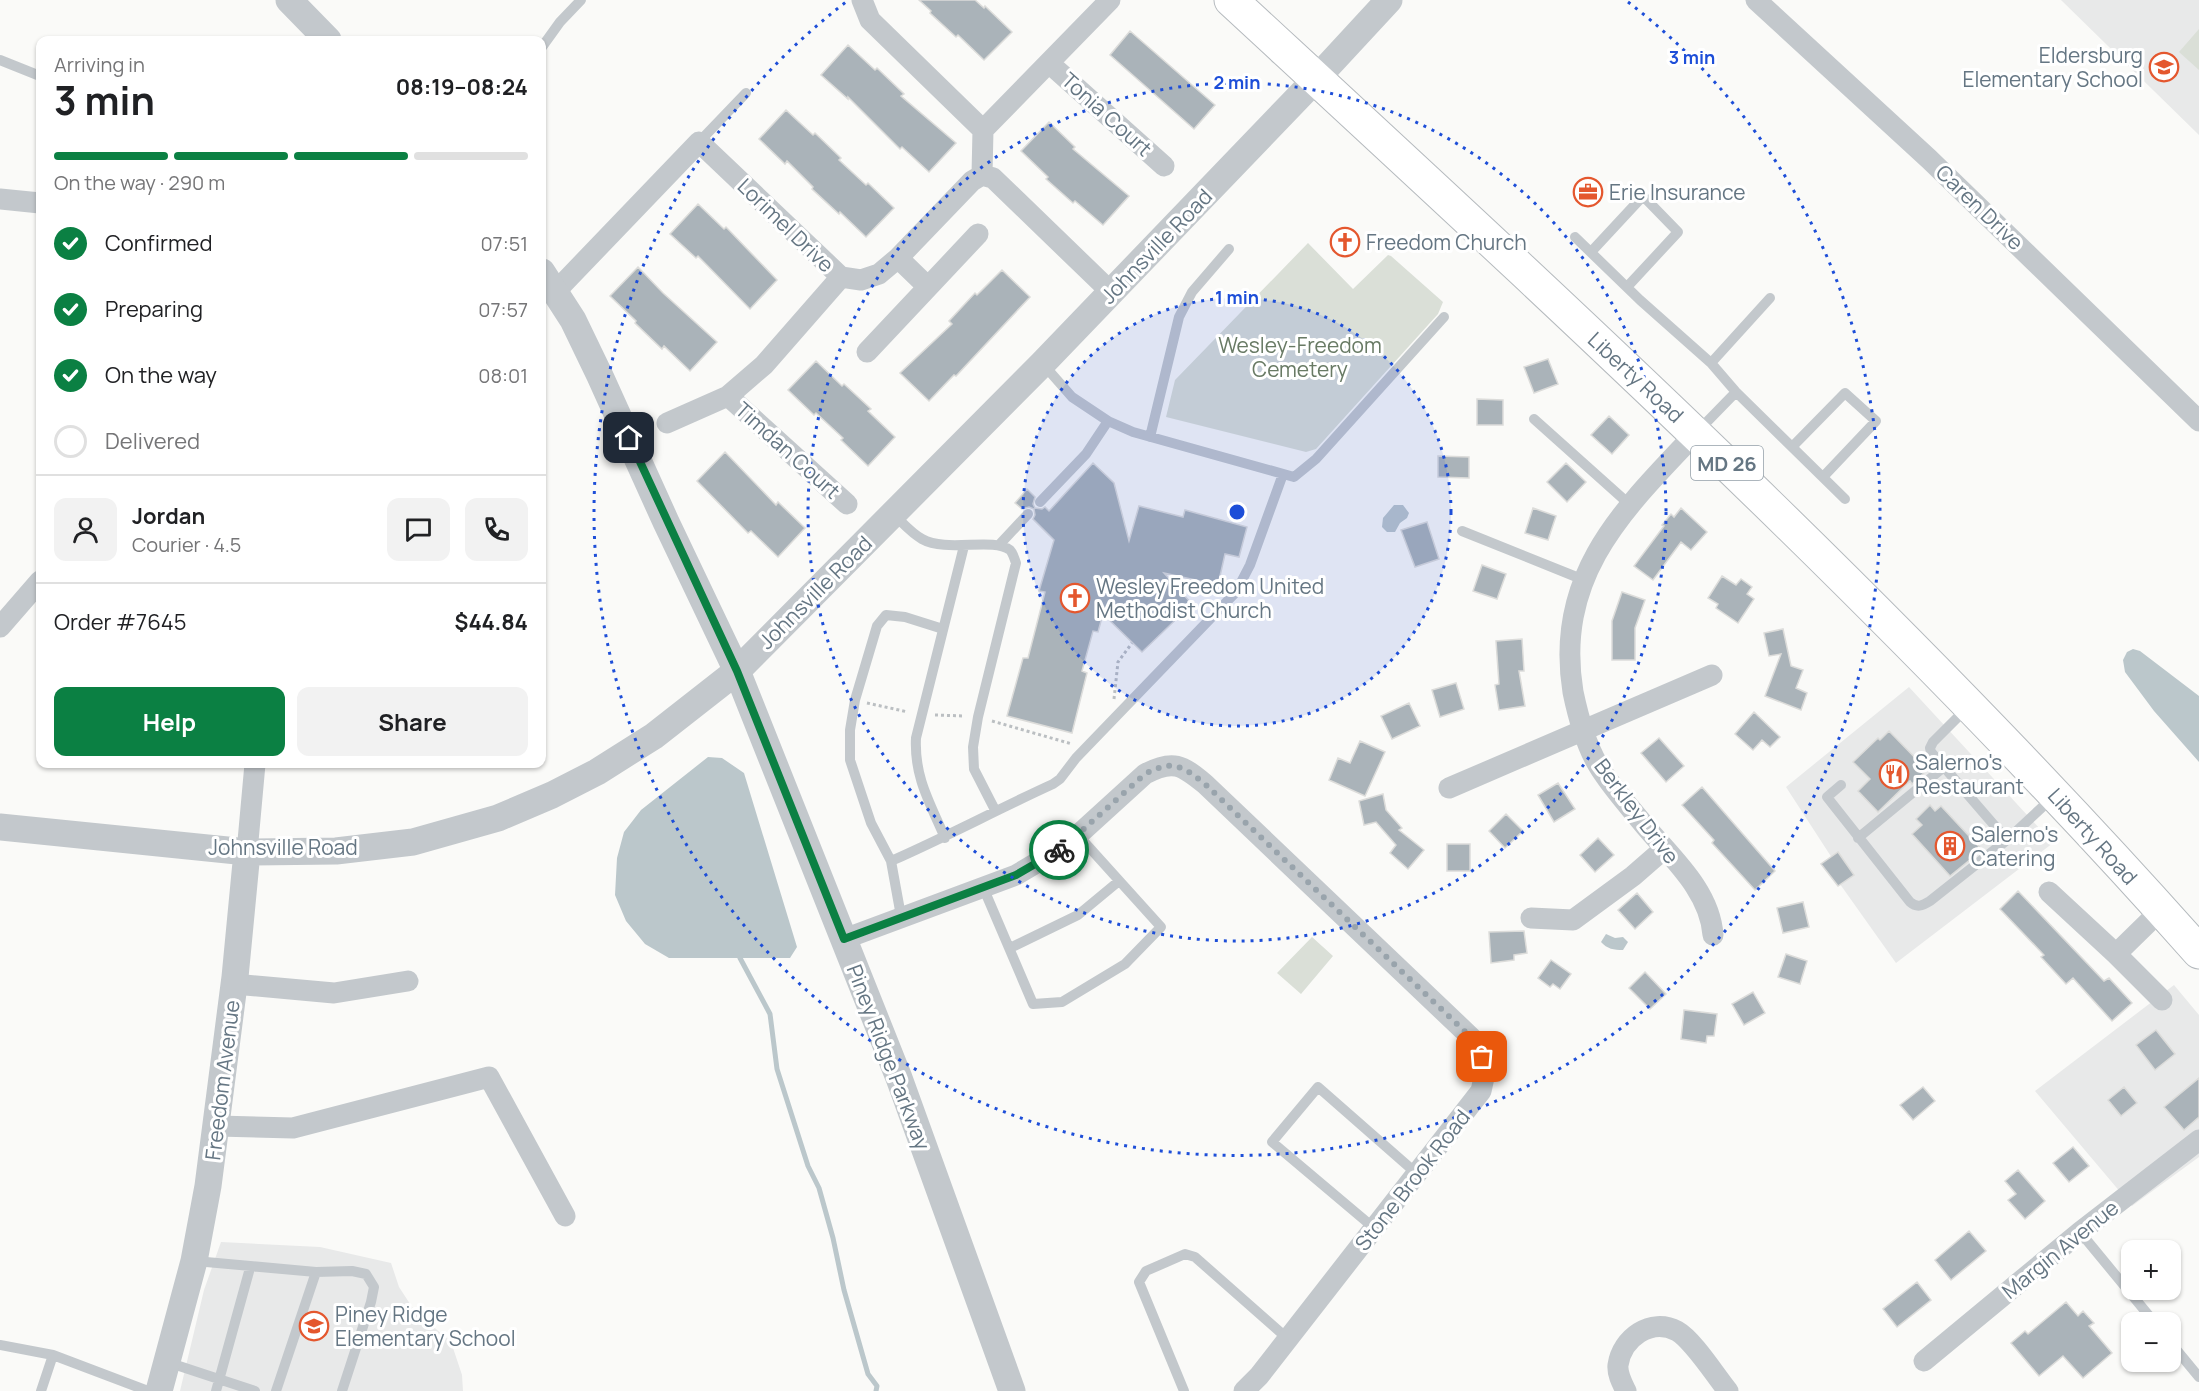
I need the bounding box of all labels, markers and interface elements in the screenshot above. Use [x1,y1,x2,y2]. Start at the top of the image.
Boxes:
place label: Eldersburg Elementary School [1962,41,2143,93]
text: 3 min [1669,45,1715,69]
text: Arriving in [54,51,145,78]
school or university icon: Eldersburg Elementary School [2148,51,2180,83]
street label: Tonia Court [1056,66,1158,162]
text: 2 min [1214,70,1260,94]
text: 08:19–08:24 [396,72,528,102]
text: 3 min [54,73,155,127]
street label: Caren Drive [1930,158,2030,256]
text: On the way · 290 m [54,169,225,196]
street label: Lorimel Drive [732,172,840,278]
office icon: Erie Insurance [1572,176,1604,208]
place label: Erie Insurance [1609,178,1746,206]
street label: Johnsville Road [1094,183,1218,309]
church icon: Freedom Church [1329,226,1361,258]
icon: check [54,227,87,260]
text: Confirmed [105,228,213,258]
place label: Freedom Church [1366,228,1527,256]
text: 07:51 [480,230,528,257]
text: 1 min [1215,285,1259,309]
icon: check [54,293,87,326]
text: Preparing [105,294,203,324]
text: 07:57 [478,296,528,323]
street label: Liberty Road [1582,325,1690,429]
park label: Wesley-Freedom Cemetery [1218,331,1382,383]
icon: check [54,359,87,392]
text: On the way [105,360,217,390]
text: 08:01 [478,362,528,389]
street label: Timdan Court [730,395,846,505]
pin [603,412,654,463]
icon: home [612,421,645,454]
text: Delivered [105,426,200,456]
road number: MD 26 [1691,446,1763,480]
button: person [54,498,117,561]
button: chat [387,498,450,561]
button: phone [465,498,528,561]
text: Jordan [132,501,205,531]
centre of rings [1227,502,1247,522]
street label: Johnsville Road [752,529,878,655]
text: Courier · 4.5 [132,531,241,558]
place label: Wesley Freedom United Methodist Church [1096,572,1324,624]
church icon: Wesley Freedom United Methodist Church [1059,582,1091,614]
text: Order #7645 [54,607,186,637]
text: $44.84 [455,607,528,637]
button: Help [54,687,285,756]
button: Share [297,687,528,756]
place label: Salerno's Restaurant [1915,748,2024,800]
street label: Berkley Drive [1588,753,1686,869]
restaurant icon: Salerno's Restaurant [1878,758,1910,790]
street label: Liberty Road [2042,782,2144,890]
courier [1029,820,1089,880]
place label: Salerno's Catering [1971,820,2058,872]
building icon: Salerno's Catering [1934,830,1966,862]
street label: Johnsville Road [208,833,358,861]
icon: bike [1043,834,1076,867]
street label: Piney Ridge Parkway [841,960,937,1154]
street label: Freedom Avenue [198,998,246,1162]
pin [1456,1031,1507,1082]
icon: bag [1465,1040,1498,1073]
street label: Stone Brook Road [1348,1104,1476,1256]
street label: Margin Avenue [1996,1193,2124,1305]
map controls [2121,1240,2181,1372]
button: + [2121,1240,2181,1300]
place label: Piney Ridge Elementary School [335,1300,516,1352]
school or university icon: Piney Ridge Elementary School [298,1310,330,1342]
button: − [2121,1312,2181,1372]

